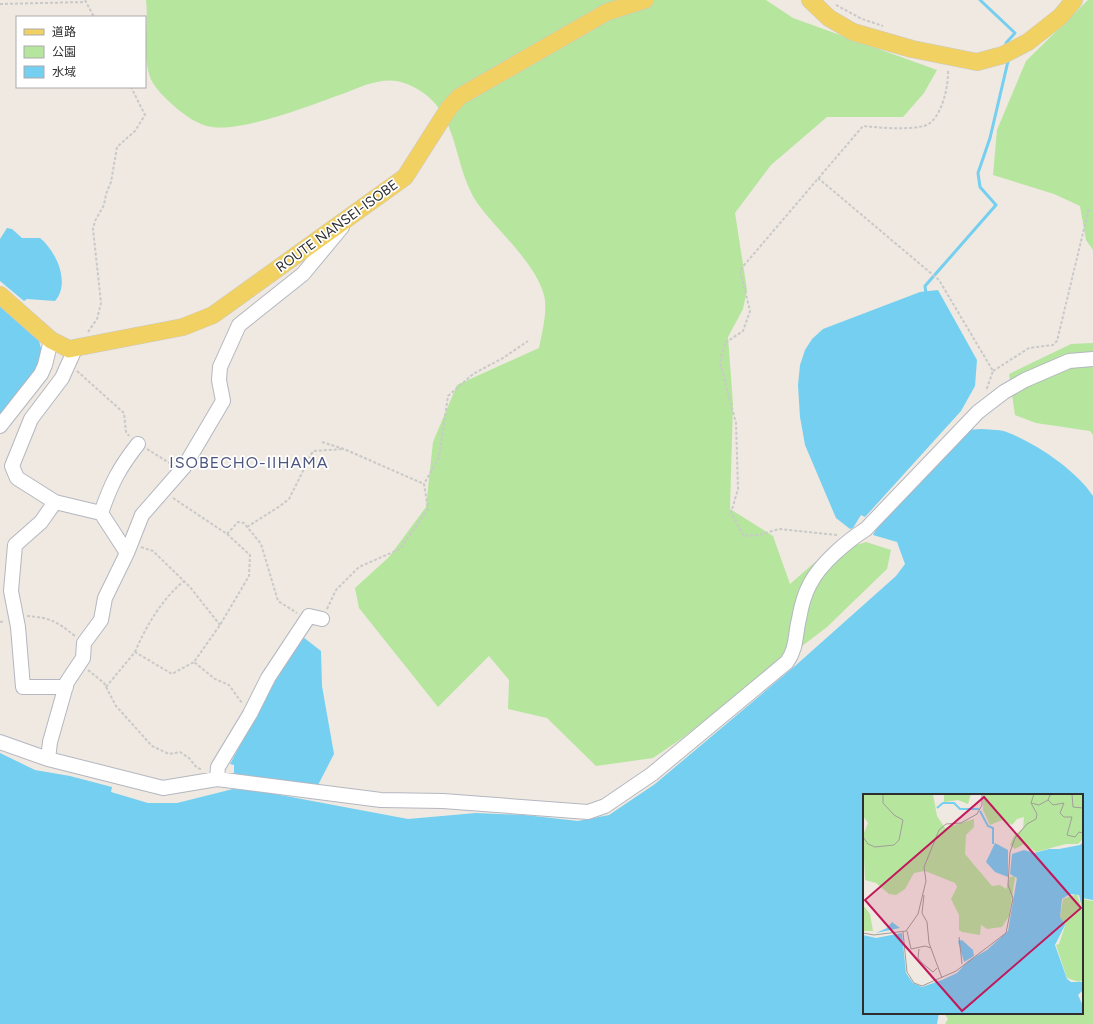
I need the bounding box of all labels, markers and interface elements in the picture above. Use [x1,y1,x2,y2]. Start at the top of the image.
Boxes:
legend [16,16,146,88]
text: 道路 [52,25,76,39]
text: 公園 [52,45,76,59]
text: 水域 [52,65,76,79]
street label: ROUTE NANSEI-ISOBE [273,176,401,276]
district label: ISOBECHO-IIHAMA [169,453,329,472]
inset map [863,794,1083,1014]

